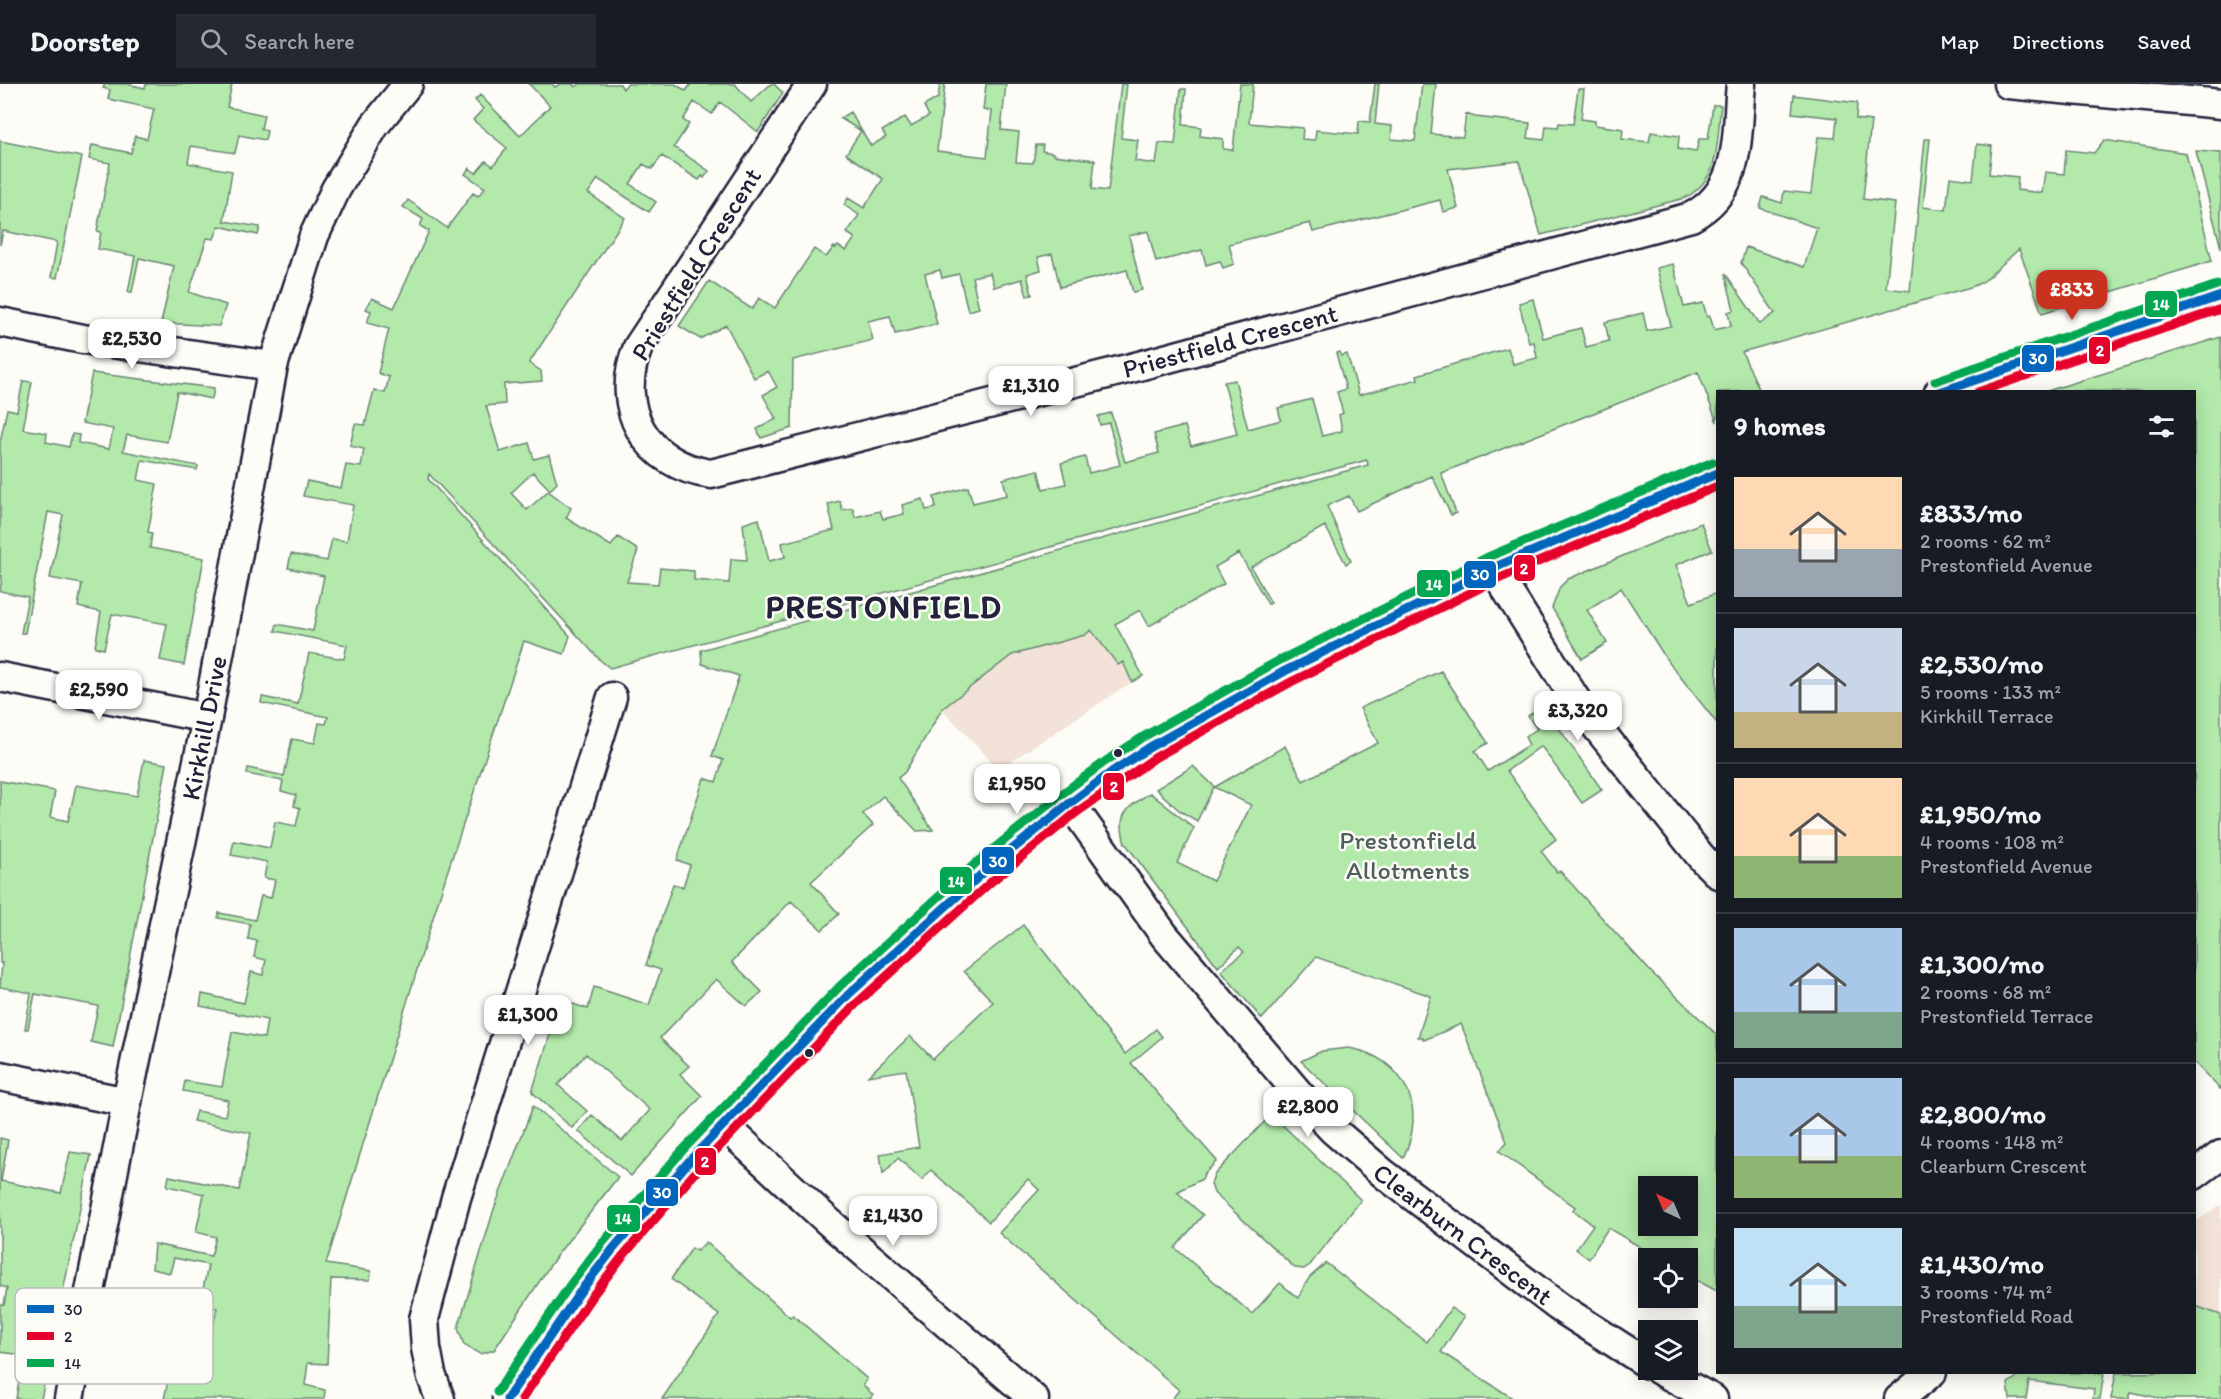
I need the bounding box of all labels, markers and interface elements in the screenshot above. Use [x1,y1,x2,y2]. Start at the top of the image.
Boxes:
search box [176,14,596,68]
text: Doorstep [30,24,140,58]
icon: search [197,25,230,58]
text: Search here [245,28,355,55]
text: Map [1941,29,1979,54]
text: Directions [2012,29,2104,54]
text: Saved [2137,29,2191,54]
street label: Priestfield Crescent [624,161,768,366]
pin: £833 [2036,270,2108,321]
text: £833 [2050,277,2094,301]
line badge: 14 [2144,290,2178,318]
text: 14 [2152,295,2170,314]
street label: Priestfield Crescent [1119,297,1341,385]
pin: £2,530 [83,319,181,370]
text: £2,530 [102,326,162,350]
line badge: 2 [2088,336,2111,365]
text: 2 [2096,341,2105,360]
line badge: 30 [2021,344,2055,373]
text: 30 [2029,349,2047,368]
pin: £1,310 [982,366,1080,417]
text: £1,310 [1002,373,1060,397]
text: 9 homes [1734,410,1826,442]
icon: filters [2145,410,2178,443]
text: £833/mo [1920,497,2023,529]
icon: home [1782,501,1854,573]
text: 2 rooms · 62 m² [1920,529,2051,553]
text: Prestonfield Avenue [1920,553,2093,577]
line badge: 2 [1513,554,1536,582]
text: 2 [1520,559,1529,578]
line badge: 30 [1463,560,1497,589]
text: 30 [1471,565,1489,584]
line badge: 14 [1416,569,1451,598]
text: 14 [1425,575,1443,594]
district label: PRESTONFIELD [765,588,1003,626]
text: £2,530/mo [1920,648,2044,680]
icon: home [1782,652,1854,724]
street label: Kirkhill Drive [174,653,234,803]
pin: £2,590 [50,670,148,721]
text: £2,590 [69,677,129,701]
text: 5 rooms · 133 m² [1920,680,2061,704]
pin: £3,320 [1529,691,1627,742]
text: £3,320 [1548,698,1608,722]
text: Kirkhill Terrace [1920,704,2053,728]
unlabelled marker [1112,747,1124,759]
pin: £1,950 [968,764,1066,815]
text: £1,950 [988,771,1046,795]
line badge: 2 [1102,772,1125,801]
text: 2 [1110,777,1119,796]
text: £1,950/mo [1920,798,2041,830]
icon: home [1782,802,1854,874]
park label: Prestonfield Allotments [1339,824,1477,886]
text: 4 rooms · 108 m² [1920,830,2064,854]
line badge: 30 [981,846,1015,875]
text: 30 [989,852,1007,871]
text: Prestonfield Avenue [1920,854,2093,878]
line badge: 14 [939,866,973,895]
text: 14 [947,872,965,891]
text: £1,300/mo [1920,948,2044,980]
icon: home [1782,952,1854,1024]
text: 2 rooms · 68 m² [1920,980,2051,1004]
pin: £1,300 [479,995,577,1046]
text: £1,300 [498,1002,558,1026]
text: Prestonfield Terrace [1920,1004,2093,1028]
unlabelled marker [803,1047,815,1059]
pin: £2,800 [1259,1087,1357,1138]
text: £2,800 [1277,1094,1339,1118]
text: £2,800/mo [1920,1098,2046,1130]
icon: home [1782,1102,1854,1174]
text: 4 rooms · 148 m² [1920,1130,2064,1154]
line badge: 2 [694,1147,717,1176]
text: 2 [701,1152,710,1171]
text: Clearburn Crescent [1920,1154,2087,1178]
street label: Clearburn Crescent [1367,1156,1559,1312]
north arrow [1638,1176,1698,1236]
map controls [1638,1176,1698,1380]
line badge: 30 [645,1178,679,1207]
text: 30 [653,1183,671,1202]
pin: £1,430 [844,1196,942,1247]
text: £1,430 [863,1203,923,1227]
line badge: 14 [606,1204,641,1233]
text: 14 [614,1209,632,1228]
button: locate [1638,1248,1698,1308]
text: £1,430/mo [1920,1248,2044,1280]
icon: home [1782,1252,1854,1324]
text: 3 rooms · 74 m² [1920,1280,2052,1304]
legend [15,1288,213,1384]
text: 30 [64,1300,83,1319]
text: Prestonfield Road [1920,1304,2073,1328]
button: layers [1638,1320,1698,1380]
text: 2 [64,1327,73,1346]
text: 14 [64,1354,81,1373]

